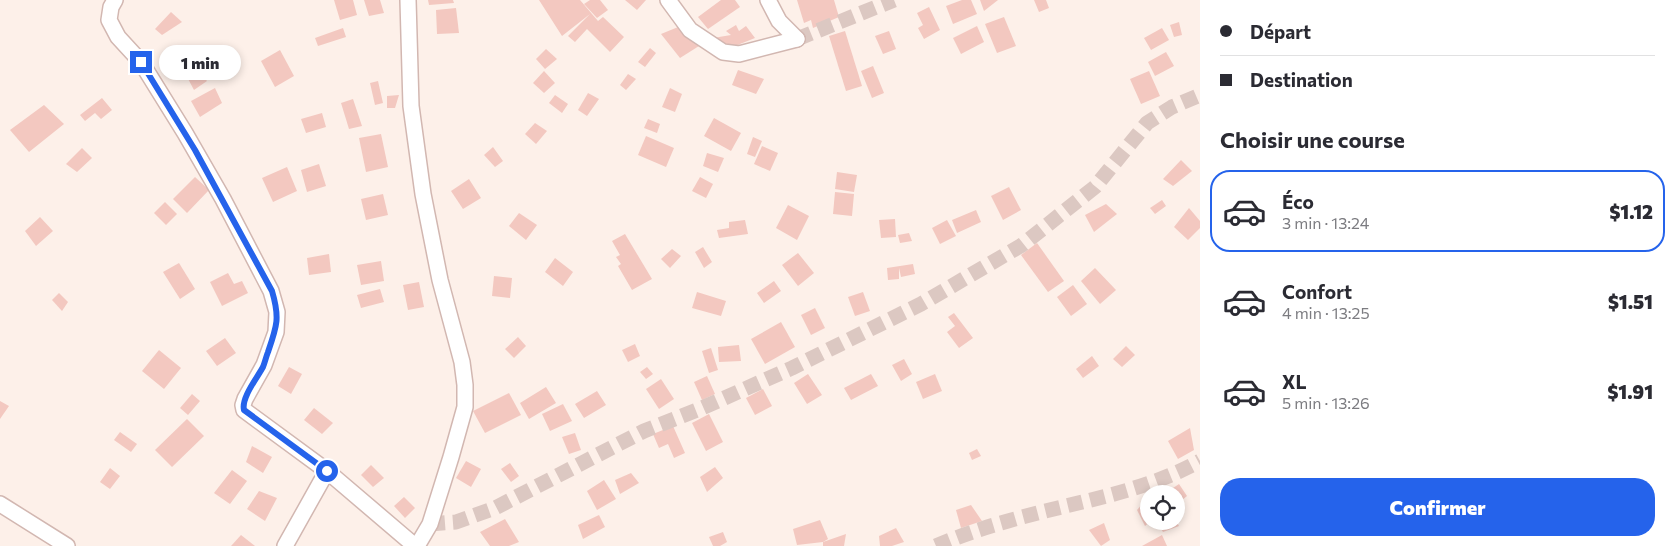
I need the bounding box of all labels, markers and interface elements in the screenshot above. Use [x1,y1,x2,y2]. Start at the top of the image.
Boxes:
text: Départ [1250,20,1311,43]
callout: 1 min [158,44,241,80]
route end [130,51,152,73]
text: 1 min [181,53,219,72]
text: Destination [1250,68,1353,91]
text: Choisir une course [1220,126,1405,153]
icon: car [1222,189,1267,234]
text: Éco [1282,190,1314,213]
text: $1.12 [1609,200,1653,223]
text: 3 min · 13:24 [1282,213,1369,232]
icon: car [1222,279,1267,324]
text: Confort [1282,280,1352,303]
text: $1.51 [1608,290,1653,313]
text: 4 min · 13:25 [1282,303,1370,322]
icon: car [1222,369,1267,414]
text: XL [1282,370,1307,393]
text: $1.91 [1607,380,1653,403]
text: 5 min · 13:26 [1282,393,1370,412]
route start [316,460,338,482]
button: Confirmer [1220,478,1655,536]
map controls [1140,485,1185,530]
button: locate [1140,485,1185,530]

